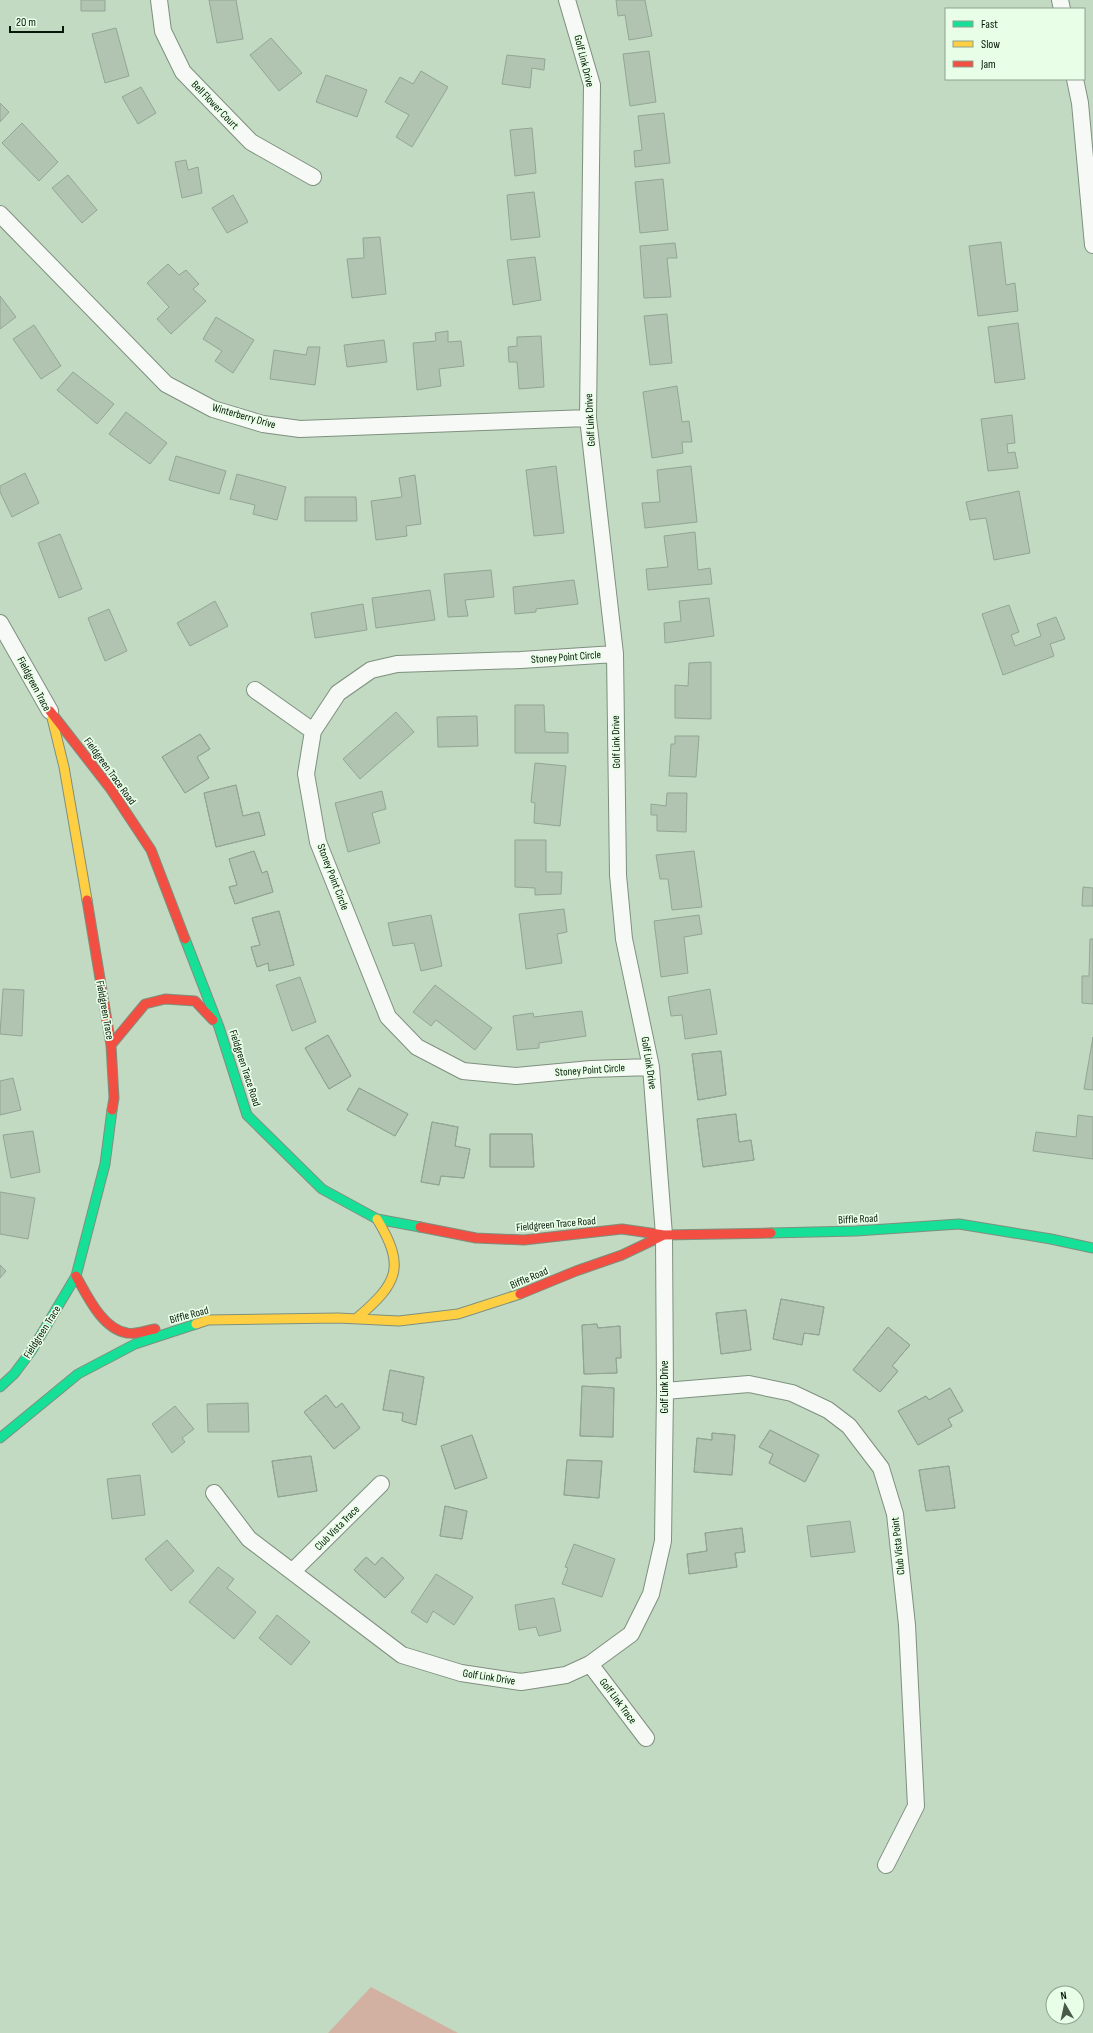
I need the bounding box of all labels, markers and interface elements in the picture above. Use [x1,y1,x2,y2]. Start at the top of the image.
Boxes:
scale bar [10,8,63,34]
legend [945,8,1085,80]
text: 20 m [16,15,36,30]
text: Fast [981,17,998,32]
street label: Golf Link Drive [571,34,597,88]
text: Slow [981,37,1000,52]
text: Jam [980,57,996,72]
street label: Bell Flower Court [189,78,242,132]
street label: Golf Link Drive [582,393,598,447]
street label: Winterberry Drive [211,401,277,431]
street label: Stoney Point Circle [531,648,601,666]
street label: Fieldgreen Trace [14,655,54,713]
street label: Golf Link Drive [609,715,623,769]
street label: Fieldgreen Trace Road [81,735,139,807]
street label: Stoney Point Circle [314,842,352,912]
street label: Fieldgreen Trace [93,979,117,1041]
street label: Fieldgreen Trace Road [226,1028,264,1108]
street label: Golf Link Drive [638,1036,660,1090]
street label: Stoney Point Circle [555,1061,625,1079]
street label: Biffle Road [838,1211,879,1227]
street label: Fieldgreen Trace Road [516,1214,597,1234]
street label: Biffle Road [508,1264,550,1292]
street label: Fieldgreen Trace [21,1303,63,1361]
street label: Biffle Road [168,1303,210,1326]
street label: Golf Link Drive [658,1360,671,1414]
street label: Club Vista Trace [312,1503,362,1553]
street label: Club Vista Point [888,1516,907,1575]
street label: Golf Link Drive [462,1666,516,1688]
street label: Golf Link Trace [597,1676,639,1726]
north arrow [1045,1985,1085,2025]
text: N [1060,1989,1068,2002]

